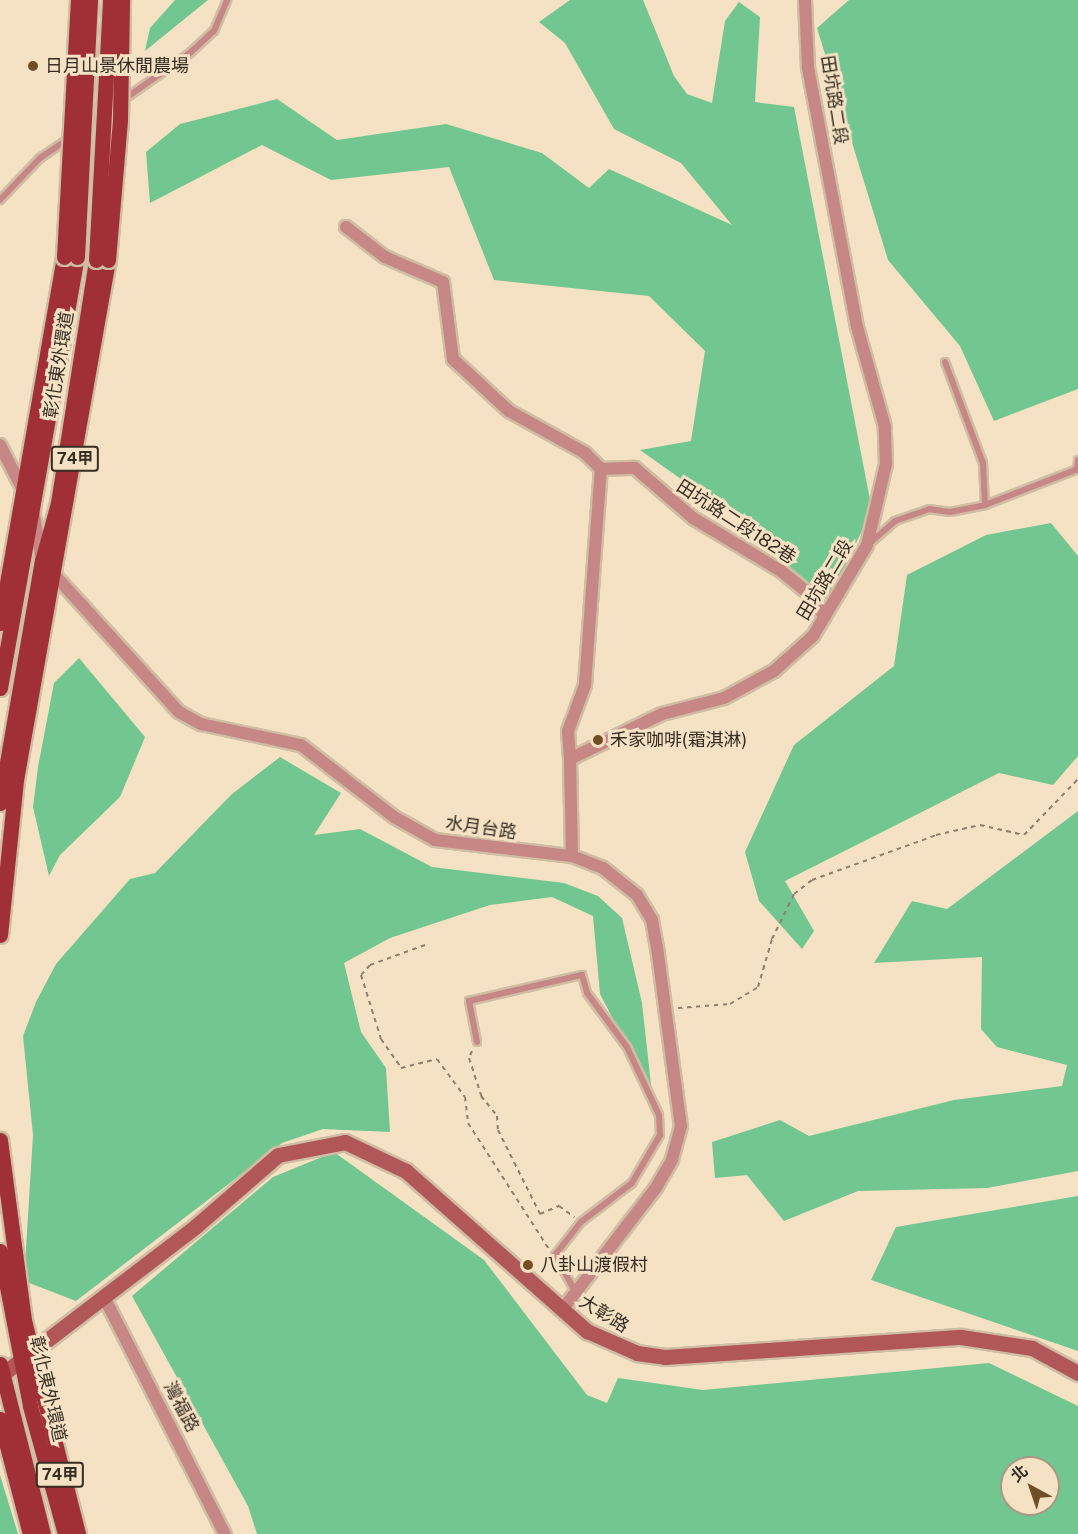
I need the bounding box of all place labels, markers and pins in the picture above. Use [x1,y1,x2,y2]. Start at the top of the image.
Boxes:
place label: 日月山景休閒農場 [45,55,189,77]
marker: 日月山景休閒農場 [26,59,40,73]
place label: 禾家咖啡(霜淇淋) [610,729,747,751]
marker: 禾家咖啡(霜淇淋) [591,733,605,747]
place label: 八卦山渡假村 [540,1254,648,1276]
marker: 八卦山渡假村 [521,1258,535,1272]

